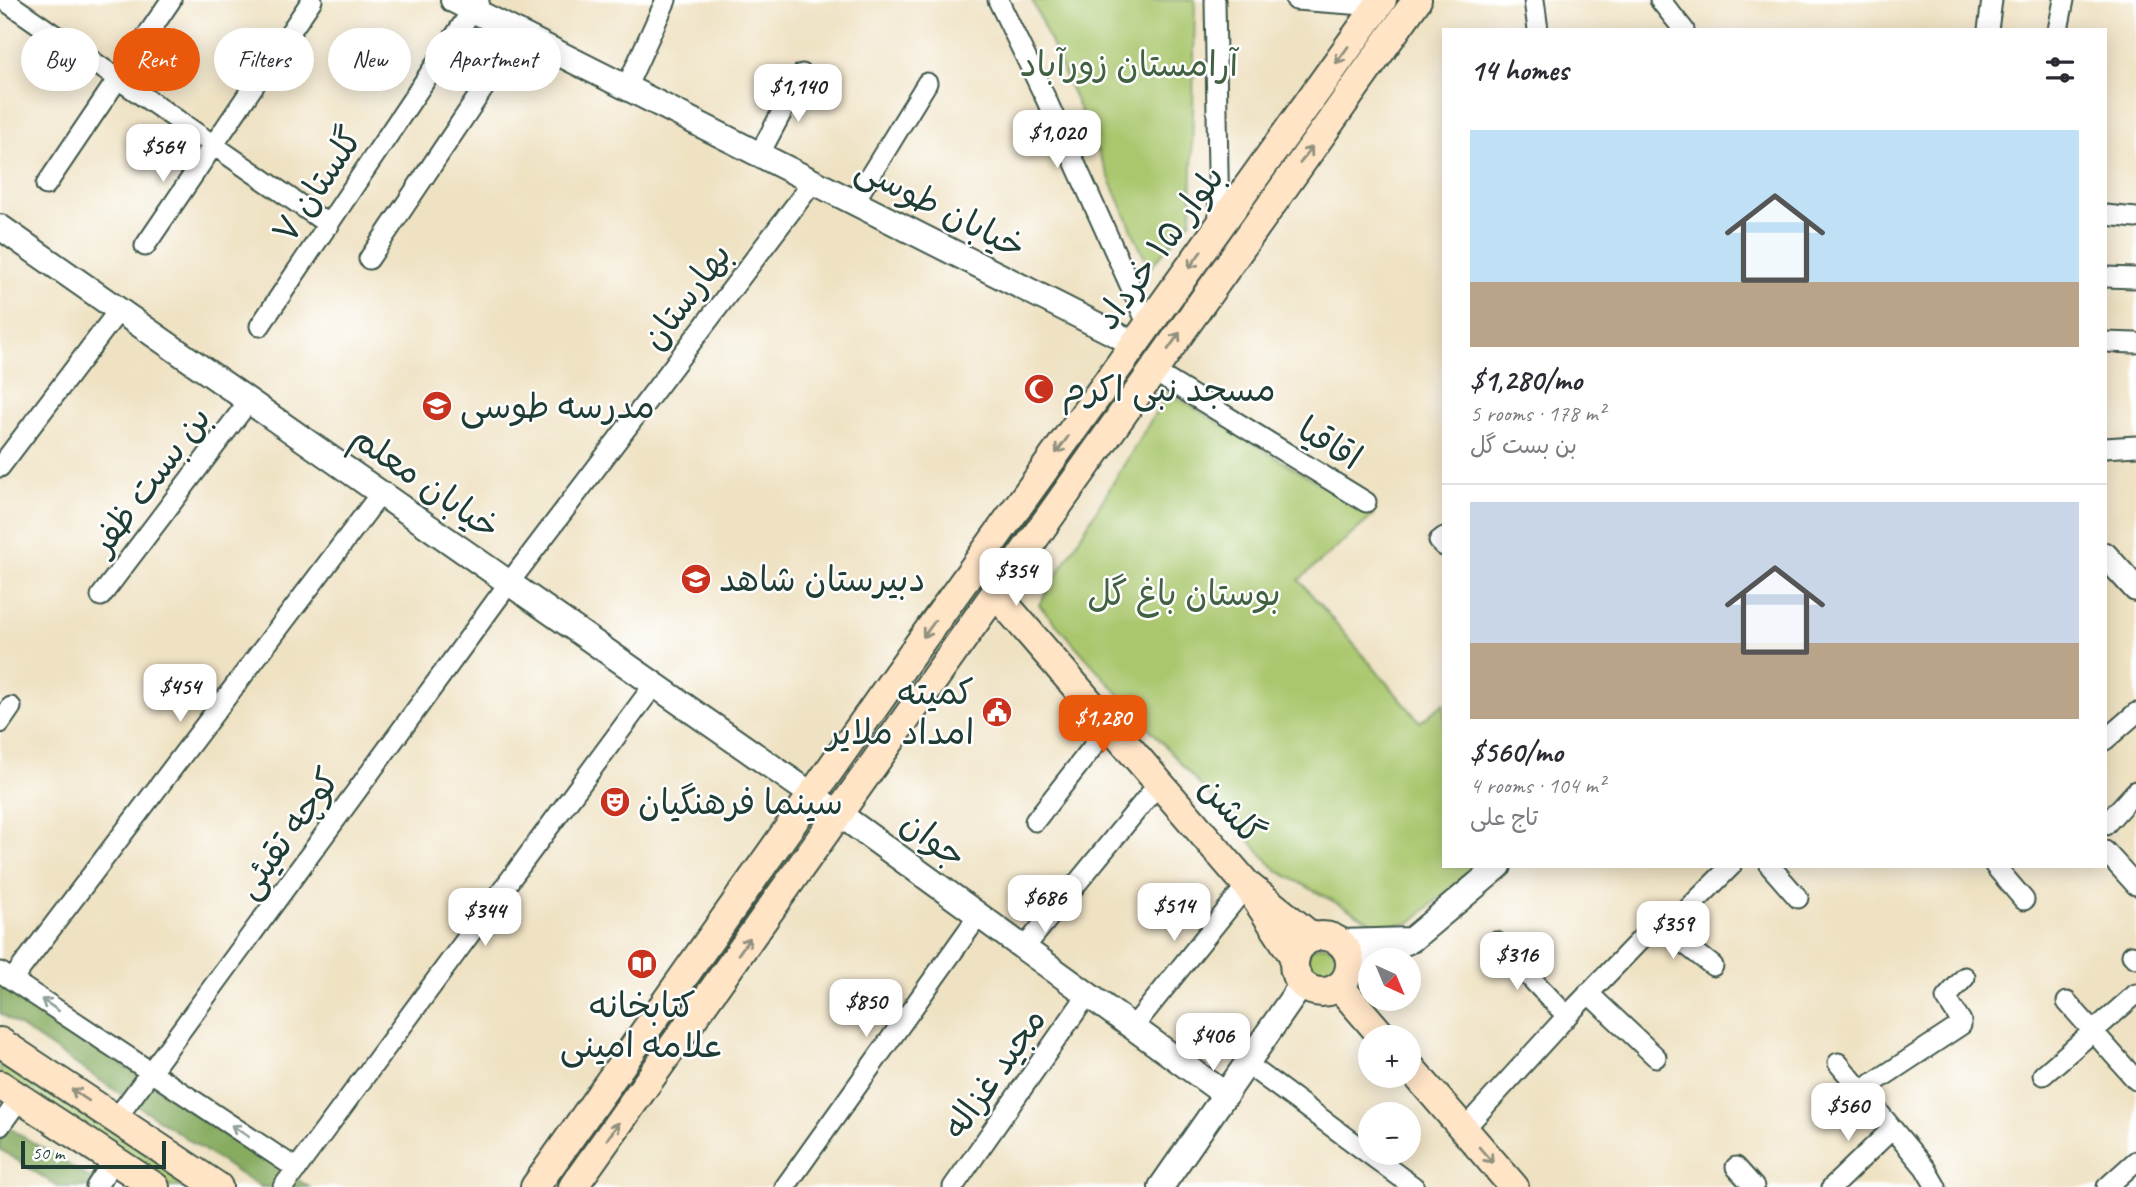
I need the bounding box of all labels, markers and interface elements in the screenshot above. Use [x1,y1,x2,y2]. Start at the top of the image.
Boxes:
chip: Buy [21,28,99,91]
chip: Rent [113,28,200,91]
chip: Filters [214,28,314,91]
chip: New [328,28,411,91]
chip: Apartment [425,28,561,91]
park label: آرامستان زورآباد [1020,42,1240,87]
one-way arrow [1335,45,1350,64]
text: 14 homes [1470,51,1568,89]
icon: filters [2041,51,2079,89]
pin: $1,140 [741,64,855,124]
text: $1,140 [770,72,826,101]
pin: $1,020 [1000,110,1114,170]
street label: گلستان ۷ [262,118,373,252]
text: $1,020 [1029,118,1085,147]
pin: $564 [122,124,204,184]
text: $564 [142,132,184,161]
street label: خیابان طوسی [848,145,1033,269]
one-way arrow [1298,146,1313,165]
street label: بلوار ۱۵ خرداد [1084,156,1234,339]
icon: home [1712,175,1838,301]
street label: بهارستان [631,234,741,359]
one-way arrow [1188,250,1202,269]
one-way arrow [1167,332,1181,351]
text: $1,280/mo [1470,361,1582,399]
place label: مسجد نبی اکرم [1062,367,1276,416]
mosque icon: مسجد نبی اکرم [1022,372,1056,406]
place label: مدرسه طوسی [460,384,655,429]
school or university icon: مدرسه طوسی [420,389,454,423]
street label: بن بست ظفر [78,397,221,566]
text: 5 rooms · 178 m² [1470,399,1605,428]
street label: اقاقیا [1289,406,1370,480]
street label: خیابان معلم [340,415,509,553]
text: بن بست گل [1470,431,1577,460]
one-way arrow [1055,435,1070,453]
icon: home [1712,547,1838,673]
pin: $354 [975,548,1057,608]
text: $354 [995,556,1037,585]
place label: دبیرستان شاهد [719,557,925,602]
school or university icon: دبیرستان شاهد [679,562,713,596]
park label: بوستان باغ گل [1087,571,1281,618]
one-way arrow [922,619,937,638]
pin: $454 [139,664,221,724]
place label: کمیته امداد ملایر [823,670,974,755]
text: $454 [159,672,201,701]
public building icon: کمیته امداد ملایر [980,695,1014,729]
pin: $1,280 [1046,696,1160,755]
text: $1,280 [1075,703,1131,732]
text: $560/mo [1470,733,1563,771]
street label: کوچه تقیئی [225,759,350,907]
street label: گلشن [1189,766,1274,855]
text: 4 rooms · 104 m² [1470,771,1605,800]
place label: سینما فرهنگیان [638,780,843,825]
theatre icon: سینما فرهنگیان [598,785,632,819]
street label: جوان [892,800,976,878]
text: تاج علی [1470,803,1538,832]
pin: $686 [1004,876,1086,935]
text: $686 [1024,883,1066,912]
pin: $514 [1133,884,1215,943]
pin: $344 [444,888,526,948]
text: $514 [1153,891,1195,920]
text: $344 [464,896,506,925]
pin: $359 [1632,902,1714,961]
text: $359 [1653,909,1693,938]
pin: $316 [1476,932,1558,992]
one-way arrow [737,937,751,956]
text: $316 [1496,940,1538,969]
library icon: کتابخانه علامه امینی [625,947,659,981]
north arrow [1358,948,1421,1012]
map controls [1358,948,1421,1165]
pin: $850 [825,979,907,1039]
place label: کتابخانه علامه امینی [560,983,724,1068]
text: $850 [845,987,887,1016]
one-way arrow [41,998,61,1012]
street label: مجید غزاله [933,999,1056,1148]
pin: $406 [1172,1014,1254,1073]
text: $406 [1192,1021,1234,1050]
button: + [1358,1025,1421,1088]
pin: $560 [1807,1084,1889,1143]
one-way arrow [71,1088,90,1102]
text: $560 [1827,1091,1869,1120]
button: − [1358,1102,1421,1165]
one-way arrow [606,1122,620,1141]
one-way arrow [231,1124,250,1138]
scale bar [21,1138,166,1170]
text: 50 m [32,1141,64,1165]
one-way arrow [1478,1145,1494,1163]

